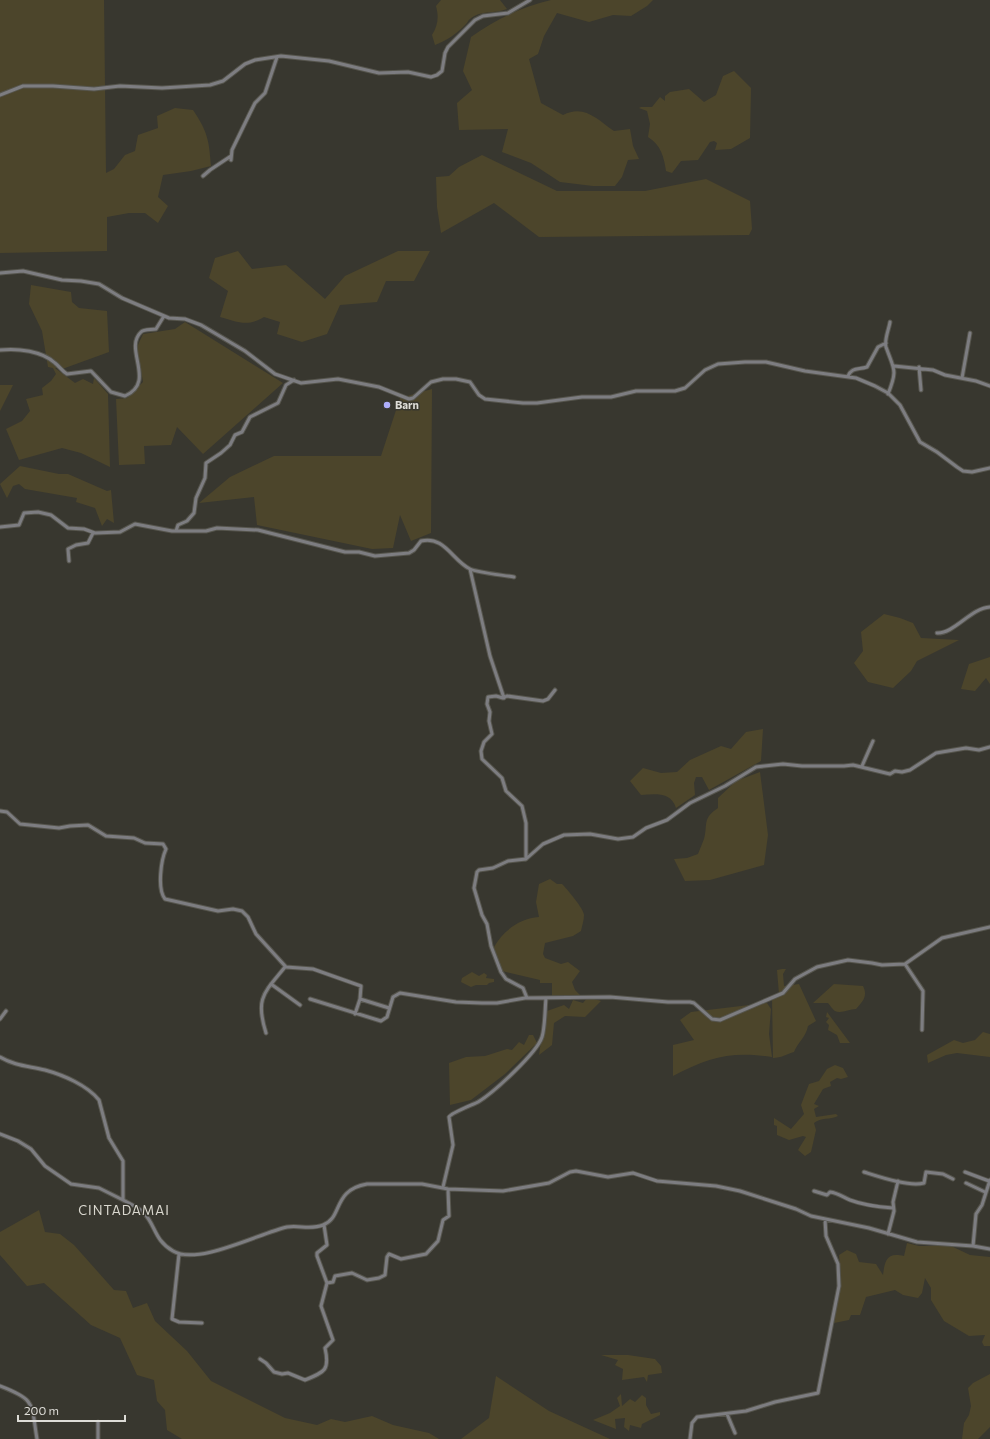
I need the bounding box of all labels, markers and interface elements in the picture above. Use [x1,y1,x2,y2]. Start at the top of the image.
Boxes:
place label: Barn [395,398,419,411]
marker: Barn [382,400,392,410]
district label: CINTADAMAI [78,1202,170,1218]
scale bar [18,1397,125,1423]
text: 200 m [24,1403,59,1417]

